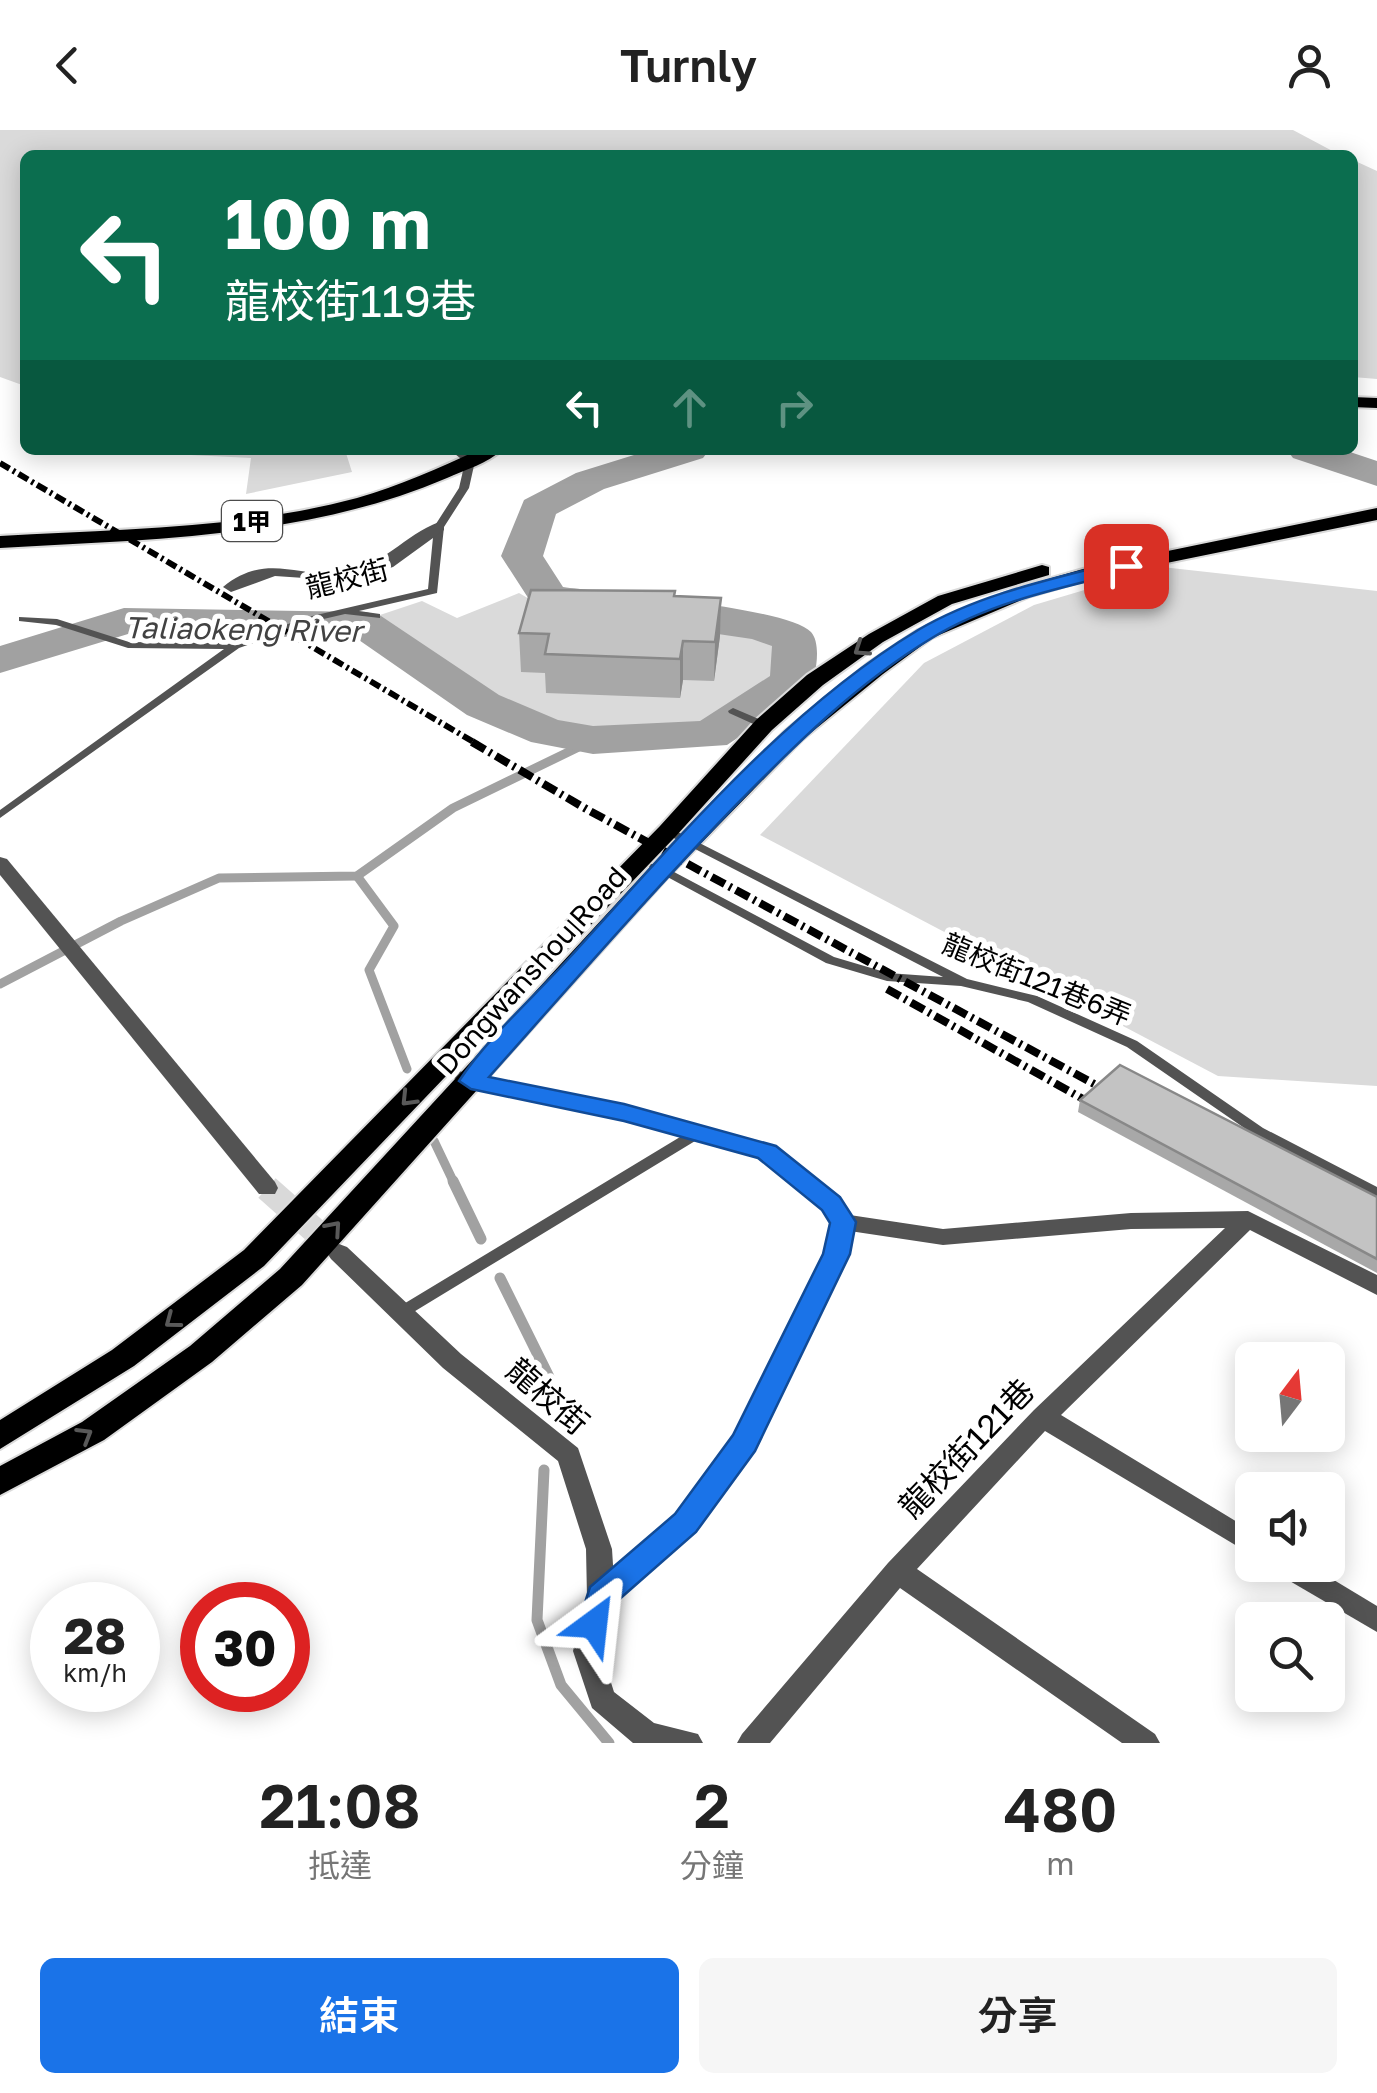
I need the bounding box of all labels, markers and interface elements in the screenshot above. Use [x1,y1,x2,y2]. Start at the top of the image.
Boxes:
icon: back [40,38,95,93]
text: Turnly [620,38,757,92]
icon: person [1282,38,1337,93]
text: 100 m [225,180,431,264]
icon: left [60,190,190,320]
text: 龍校街119巷 [225,273,476,327]
icon: left [557,380,612,435]
icon: ahead [662,380,717,435]
icon: right [767,380,822,435]
road number: 1甲 [222,501,282,541]
pin [1084,524,1169,609]
icon: arrive [1099,539,1154,594]
street label: 龍校街 [302,552,392,604]
water label: Taliaokeng River [124,609,366,649]
one-way arrow [853,636,871,655]
street label: Dongwanshou Road [429,860,633,1080]
street label: 龍校街121巷6弄 [938,926,1136,1032]
one-way arrow [402,1087,420,1105]
one-way arrow [322,1221,340,1239]
one-way arrow [165,1309,183,1327]
north arrow [1235,1342,1345,1452]
map controls [1235,1342,1345,1712]
street label: 龍校街 [499,1350,597,1442]
street label: 龍校街121巷 [891,1371,1041,1525]
one-way arrow [74,1428,92,1447]
button: sound [1235,1472,1345,1582]
position arrow [542,1572,646,1676]
speed limit sign: 30 [180,1582,310,1712]
button: search [1235,1602,1345,1712]
text: 28 [64,1605,126,1665]
text: km/h [63,1657,127,1688]
text: 21:08 [260,1769,420,1841]
text: 2 [694,1769,730,1841]
text: 480 [1004,1773,1117,1845]
text: m [1046,1844,1075,1882]
text: 抵達 [308,1846,372,1884]
text: 分鐘 [680,1846,744,1884]
button: 結束 [40,1958,679,2073]
button: 分享 [699,1958,1337,2073]

